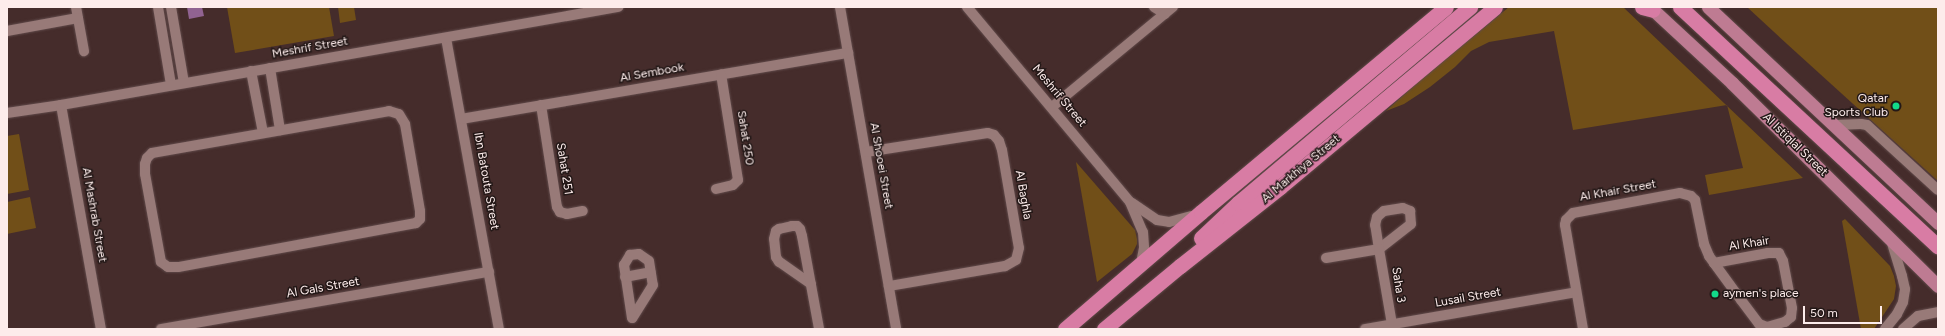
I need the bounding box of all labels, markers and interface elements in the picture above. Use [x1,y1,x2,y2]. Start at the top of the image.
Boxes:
street label: Meshrif Street [271,34,349,62]
street label: Al Sembook [619,60,685,86]
street label: Meshrif Street [1029,62,1089,130]
place label: Qatar Sports Club [1824,92,1888,120]
marker: Qatar Sports Club [1891,101,1901,111]
street label: Sahat 250 [734,110,756,166]
street label: Al Istiqlal Street [1760,110,1830,180]
street label: Al Shooei Street [866,122,896,210]
street label: Ibn Batouta Street [470,131,502,231]
street label: Al Markhiya Street [1259,132,1343,206]
street label: Sahat 251 [553,142,575,196]
street label: Al Mashrab Street [79,166,109,264]
street label: Al Baghla [1012,169,1034,221]
street label: Al Khair Street [1579,177,1657,205]
street label: Al Khair [1728,234,1770,254]
street label: Saha 3 [1388,266,1408,304]
street label: Al Gals Street [285,275,361,301]
street label: Lusail Street [1434,285,1502,311]
place label: aymen's place [1723,287,1799,301]
marker: aymen's place [1710,289,1720,299]
scale bar [1805,298,1884,324]
text: 50 m [1810,306,1838,320]

